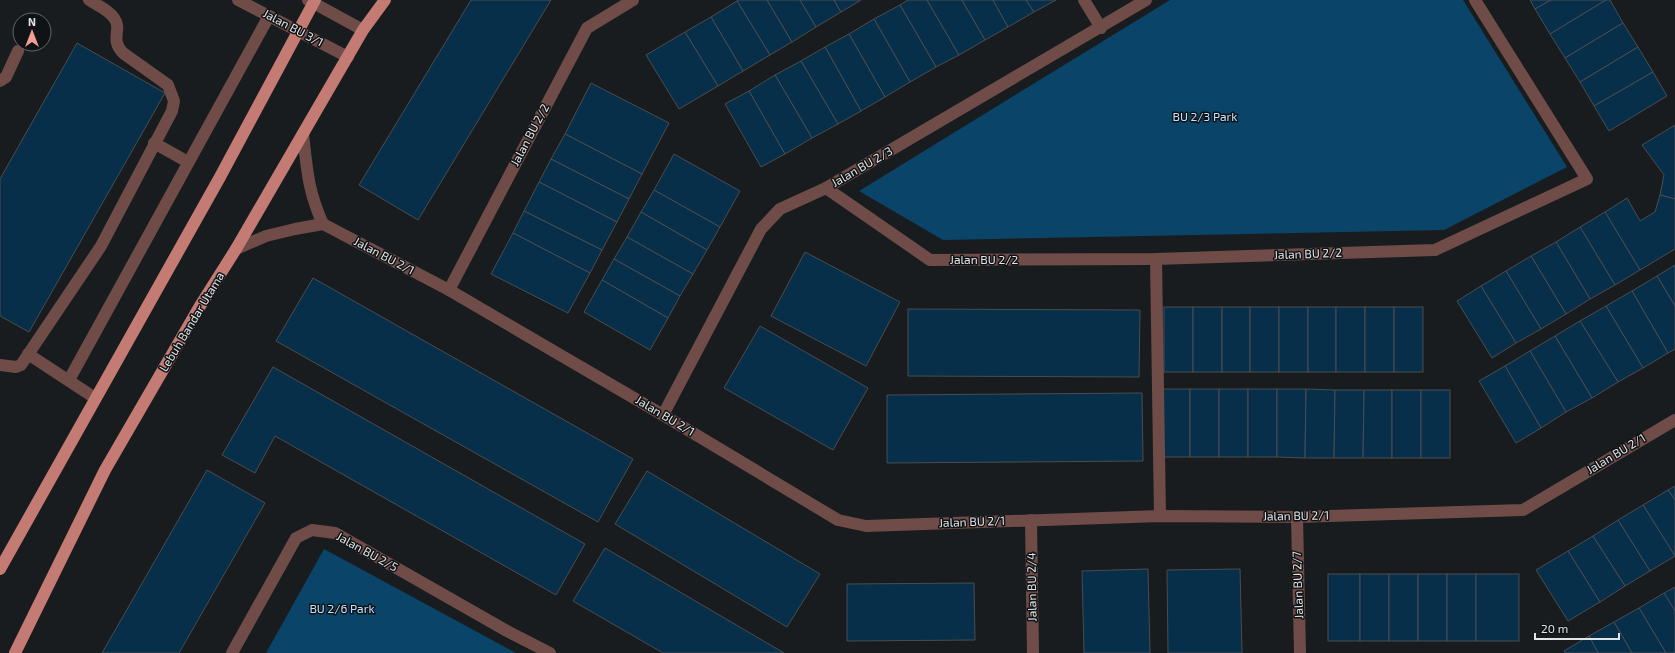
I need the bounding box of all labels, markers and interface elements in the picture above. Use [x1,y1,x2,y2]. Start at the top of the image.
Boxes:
street label: Jalan BU 3/1 [261,5,326,49]
north arrow [12,12,52,52]
text: N [28,15,36,28]
street label: Jalan BU 2/2 [507,101,551,168]
park label: BU 2/3 Park [1173,109,1237,123]
street label: Jalan BU 2/3 [828,143,895,189]
street label: Jalan BU 2/1 [352,233,417,277]
street label: Jalan BU 2/2 [1274,245,1343,261]
street label: Jalan BU 2/2 [950,252,1018,266]
street label: Lebuh Bandar Utama [156,269,226,374]
street label: Jalan BU 2/1 [633,392,698,438]
street label: Jalan BU 2/1 [1583,430,1648,476]
street label: Jalan BU 2/1 [1263,507,1329,523]
street label: Jalan BU 2/1 [939,513,1005,529]
street label: Jalan BU 2/5 [334,529,401,574]
street label: Jalan BU 2/7 [1289,551,1305,619]
street label: Jalan BU 2/4 [1023,552,1039,622]
park label: BU 2/6 Park [309,601,375,615]
scale bar [1535,615,1619,641]
text: 20 m [1541,621,1568,635]

